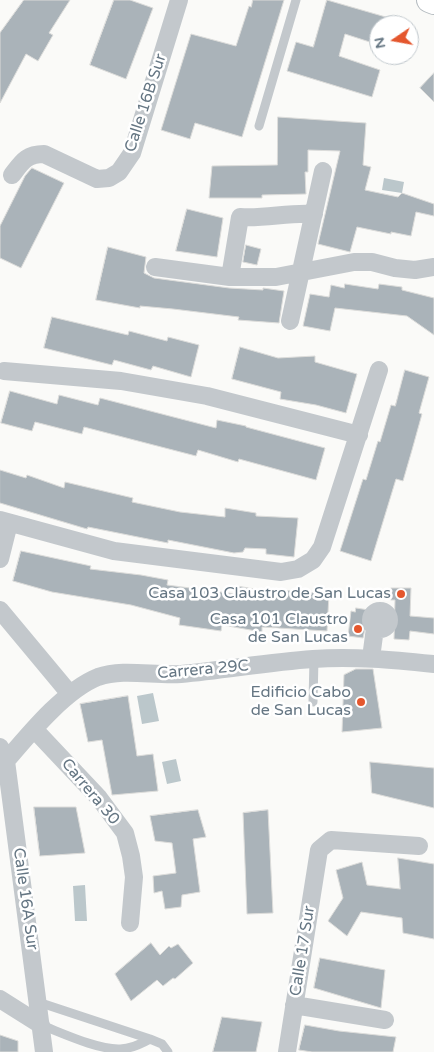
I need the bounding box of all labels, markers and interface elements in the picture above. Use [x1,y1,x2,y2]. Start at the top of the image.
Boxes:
north arrow [369,15,419,65]
text: N [370,36,389,50]
street label: Calle 16B Sur [121,51,171,155]
place label: Casa 103 Claustro de San Lucas [148,584,391,604]
marker: Casa 103 Claustro de San Lucas [395,588,407,600]
place label: Casa 101 Claustro de San Lucas [210,610,348,648]
marker: Casa 101 Claustro de San Lucas [352,623,364,635]
street label: Carrera 29C [156,656,250,684]
place label: Edificio Cabo de San Lucas [250,683,351,721]
marker: Edificio Cabo de San Lucas [355,696,367,708]
street label: Carrera 30 [57,755,123,829]
street label: Calle 16A Sur [8,847,42,951]
street label: Calle 17 Sur [286,904,320,998]

